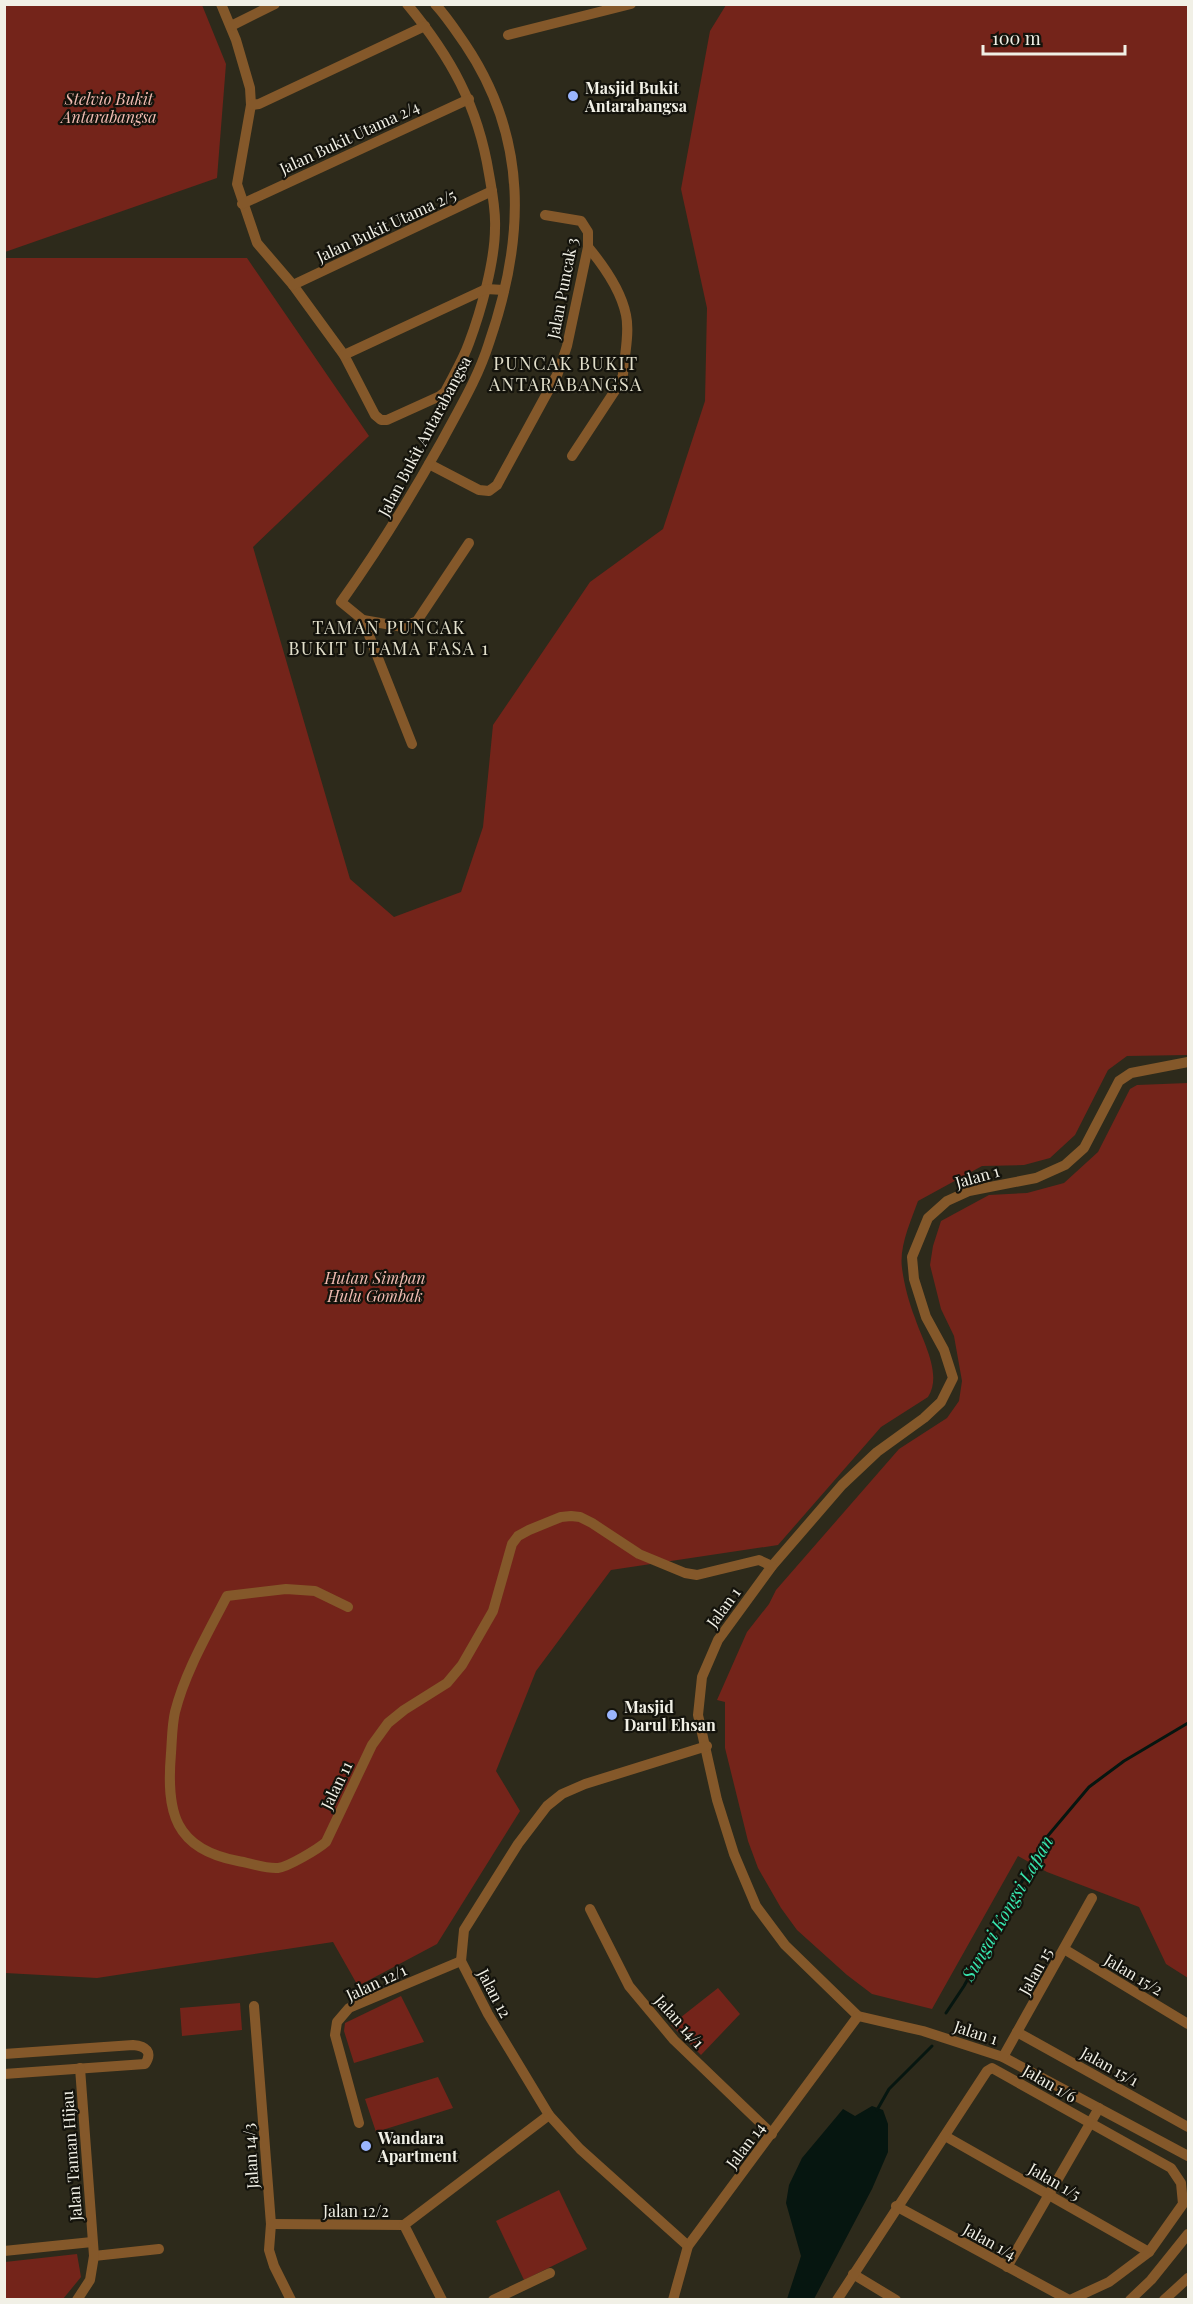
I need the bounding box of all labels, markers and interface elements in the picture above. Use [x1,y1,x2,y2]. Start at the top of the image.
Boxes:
scale bar [983,18,1126,56]
text: 100 m [992,26,1041,50]
place label: Masjid Bukit Antarabangsa [584,77,688,116]
park label: Stelvio Bukit Antarabangsa [59,88,157,127]
marker: Masjid Bukit Antarabangsa [566,89,580,103]
street label: Jalan Bukit Utama 2/4 [275,95,422,179]
street label: Jalan Bukit Utama 2/5 [312,183,459,267]
street label: Jalan Puncak 3 [542,236,582,341]
district label: PUNCAK BUKIT ANTARABANGSA [488,351,643,396]
street label: Jalan Bukit Antarabangsa [372,352,475,521]
district label: TAMAN PUNCAK BUKIT UTAMA FASA 1 [288,615,490,660]
street label: Jalan 1 [952,1160,1002,1193]
park label: Hutan Simpan Hulu Gombak [323,1267,426,1306]
street label: Jalan 1 [701,1583,745,1632]
place label: Masjid Darul Ehsan [624,1696,716,1735]
marker: Masjid Darul Ehsan [605,1708,619,1722]
street label: Jalan 11 [315,1758,357,1813]
water label: Sungai Kongsi Lapan [955,1831,1058,1986]
street label: Jalan 15 [1013,1943,1057,1999]
street label: Jalan 15/2 [1100,1948,1167,2000]
street label: Jalan 12/1 [341,1959,410,2006]
street label: Jalan 12 [473,1964,517,2021]
street label: Jalan 14/1 [650,1989,709,2052]
street label: Jalan 1 [950,2015,1001,2049]
street label: Jalan 15/1 [1076,2041,1143,2091]
street label: Jalan 1/6 [1018,2059,1081,2107]
street label: Jalan Taman Hijau [56,2090,86,2223]
street label: Jalan 14 [720,2118,769,2173]
street label: Jalan 14/3 [237,2123,263,2190]
place label: Wandara Apartment [377,2127,458,2166]
marker: Wandara Apartment [359,2139,373,2153]
street label: Jalan 1/5 [1024,2157,1085,2204]
street label: Jalan 12/2 [322,2200,389,2221]
street label: Jalan 1/4 [959,2217,1020,2264]

